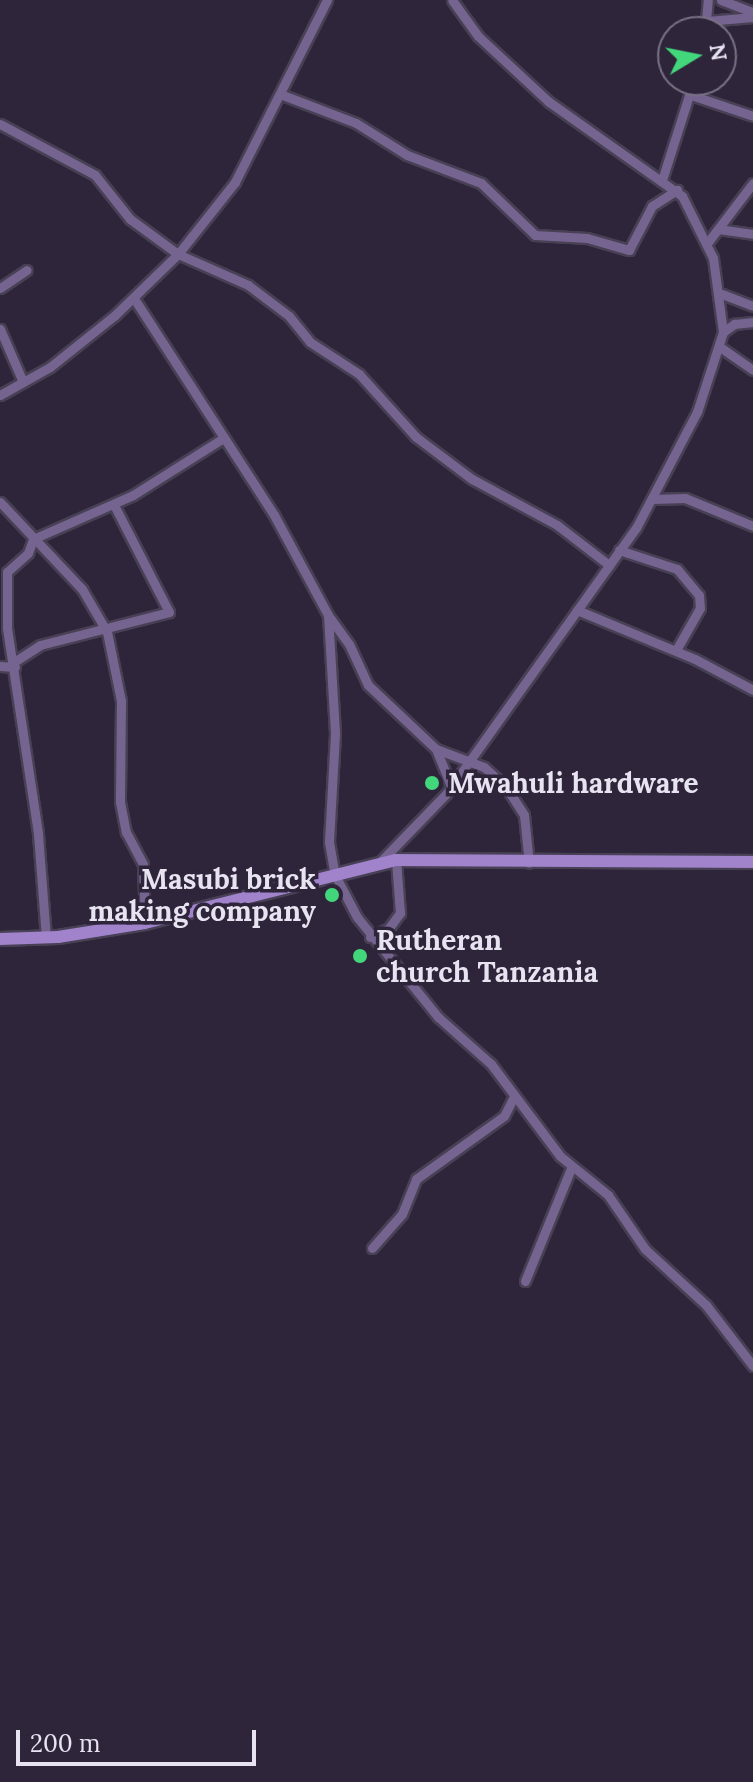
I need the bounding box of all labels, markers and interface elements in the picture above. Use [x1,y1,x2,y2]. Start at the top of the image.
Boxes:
north arrow [657,16,737,96]
text: N [703,41,734,63]
place label: Mwahuli hardware [448,766,699,800]
marker: Mwahuli hardware [423,774,441,792]
place label: Masubi brick making company [89,862,316,928]
marker: Masubi brick making company [323,886,341,904]
place label: Rutheran church Tanzania [376,923,598,989]
marker: Rutheran church Tanzania [351,947,369,965]
scale bar [20,1714,260,1764]
text: 200 m [30,1728,100,1759]

